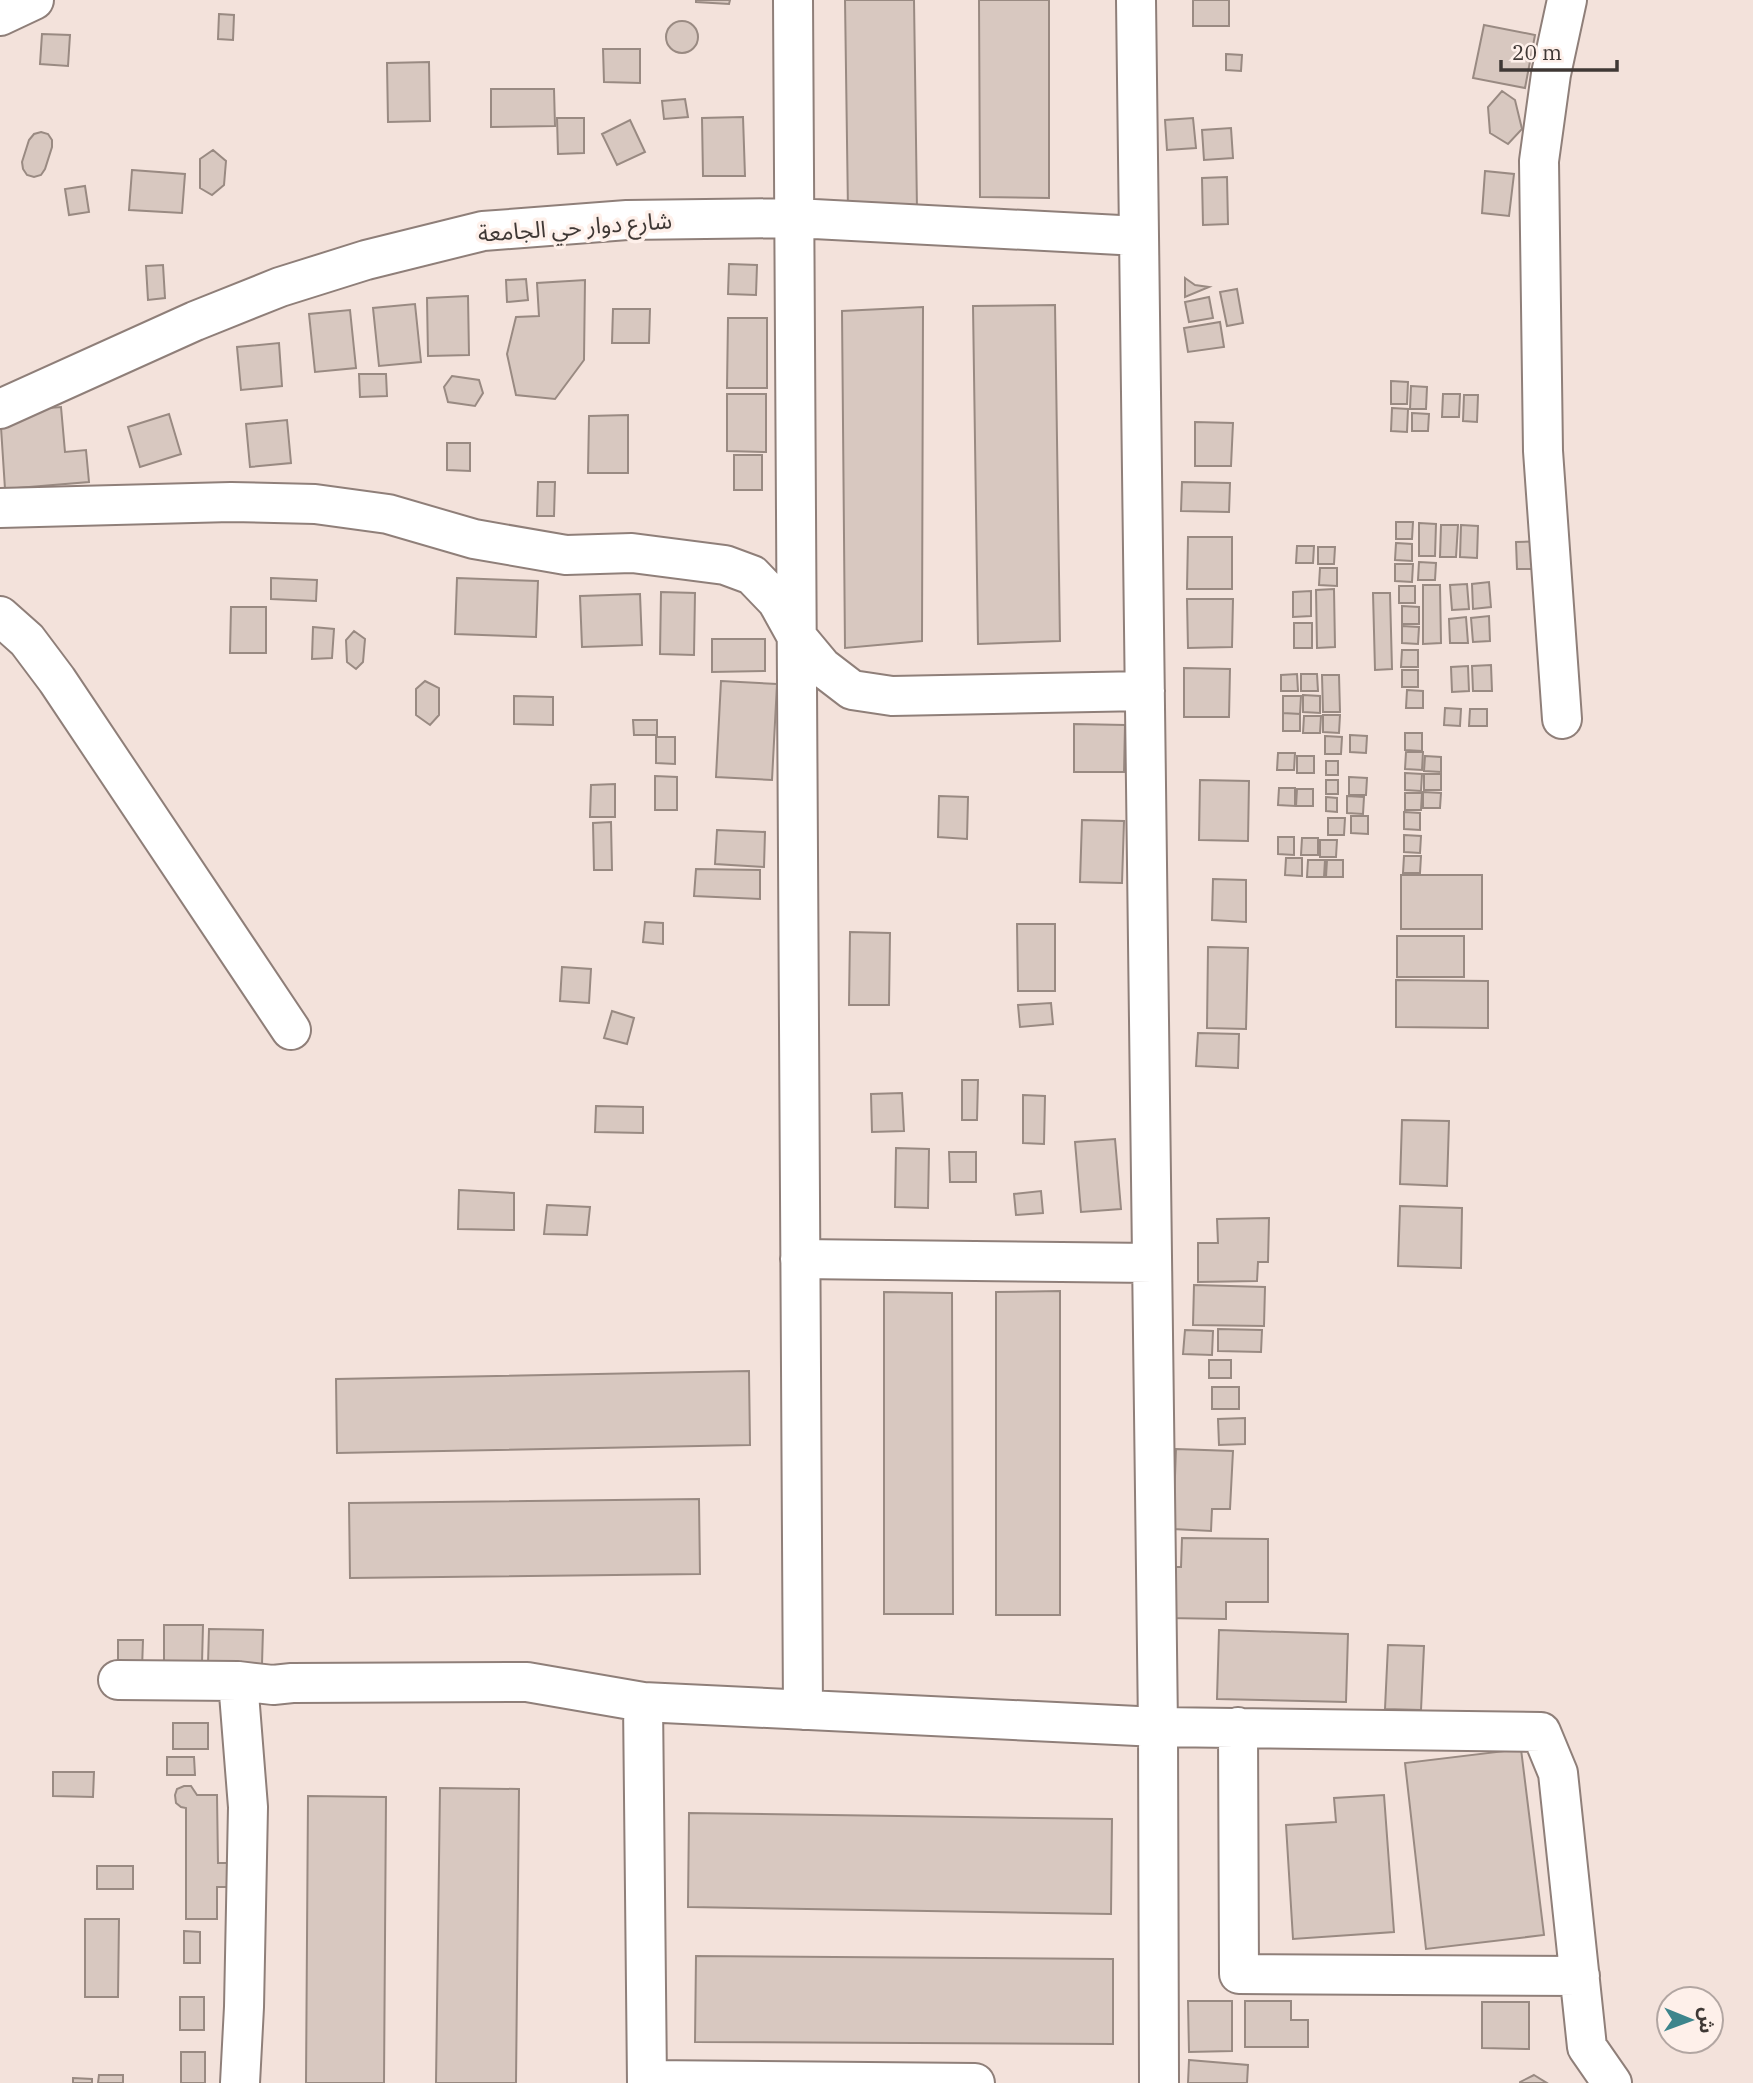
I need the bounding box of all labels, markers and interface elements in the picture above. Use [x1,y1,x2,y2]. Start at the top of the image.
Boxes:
scale bar [1501,28,1616,72]
text: 20 m [1512,38,1562,66]
street label: شارع دوار حي الجامعة [477,204,673,251]
north arrow [1655,1985,1725,2055]
text: ش [1695,2007,1719,2034]

